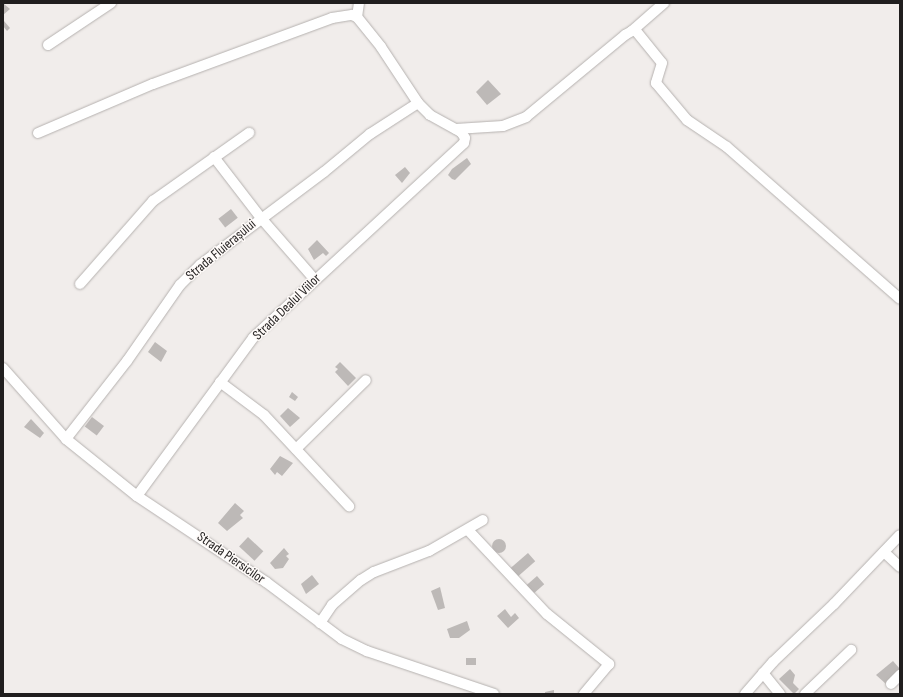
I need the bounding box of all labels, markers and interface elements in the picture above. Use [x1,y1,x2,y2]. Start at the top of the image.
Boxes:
street label: Strada Fluierașului [183,216,259,284]
street label: Strada Dealul Viilor [250,270,324,344]
street label: Strada Piersicilor [194,528,268,588]

